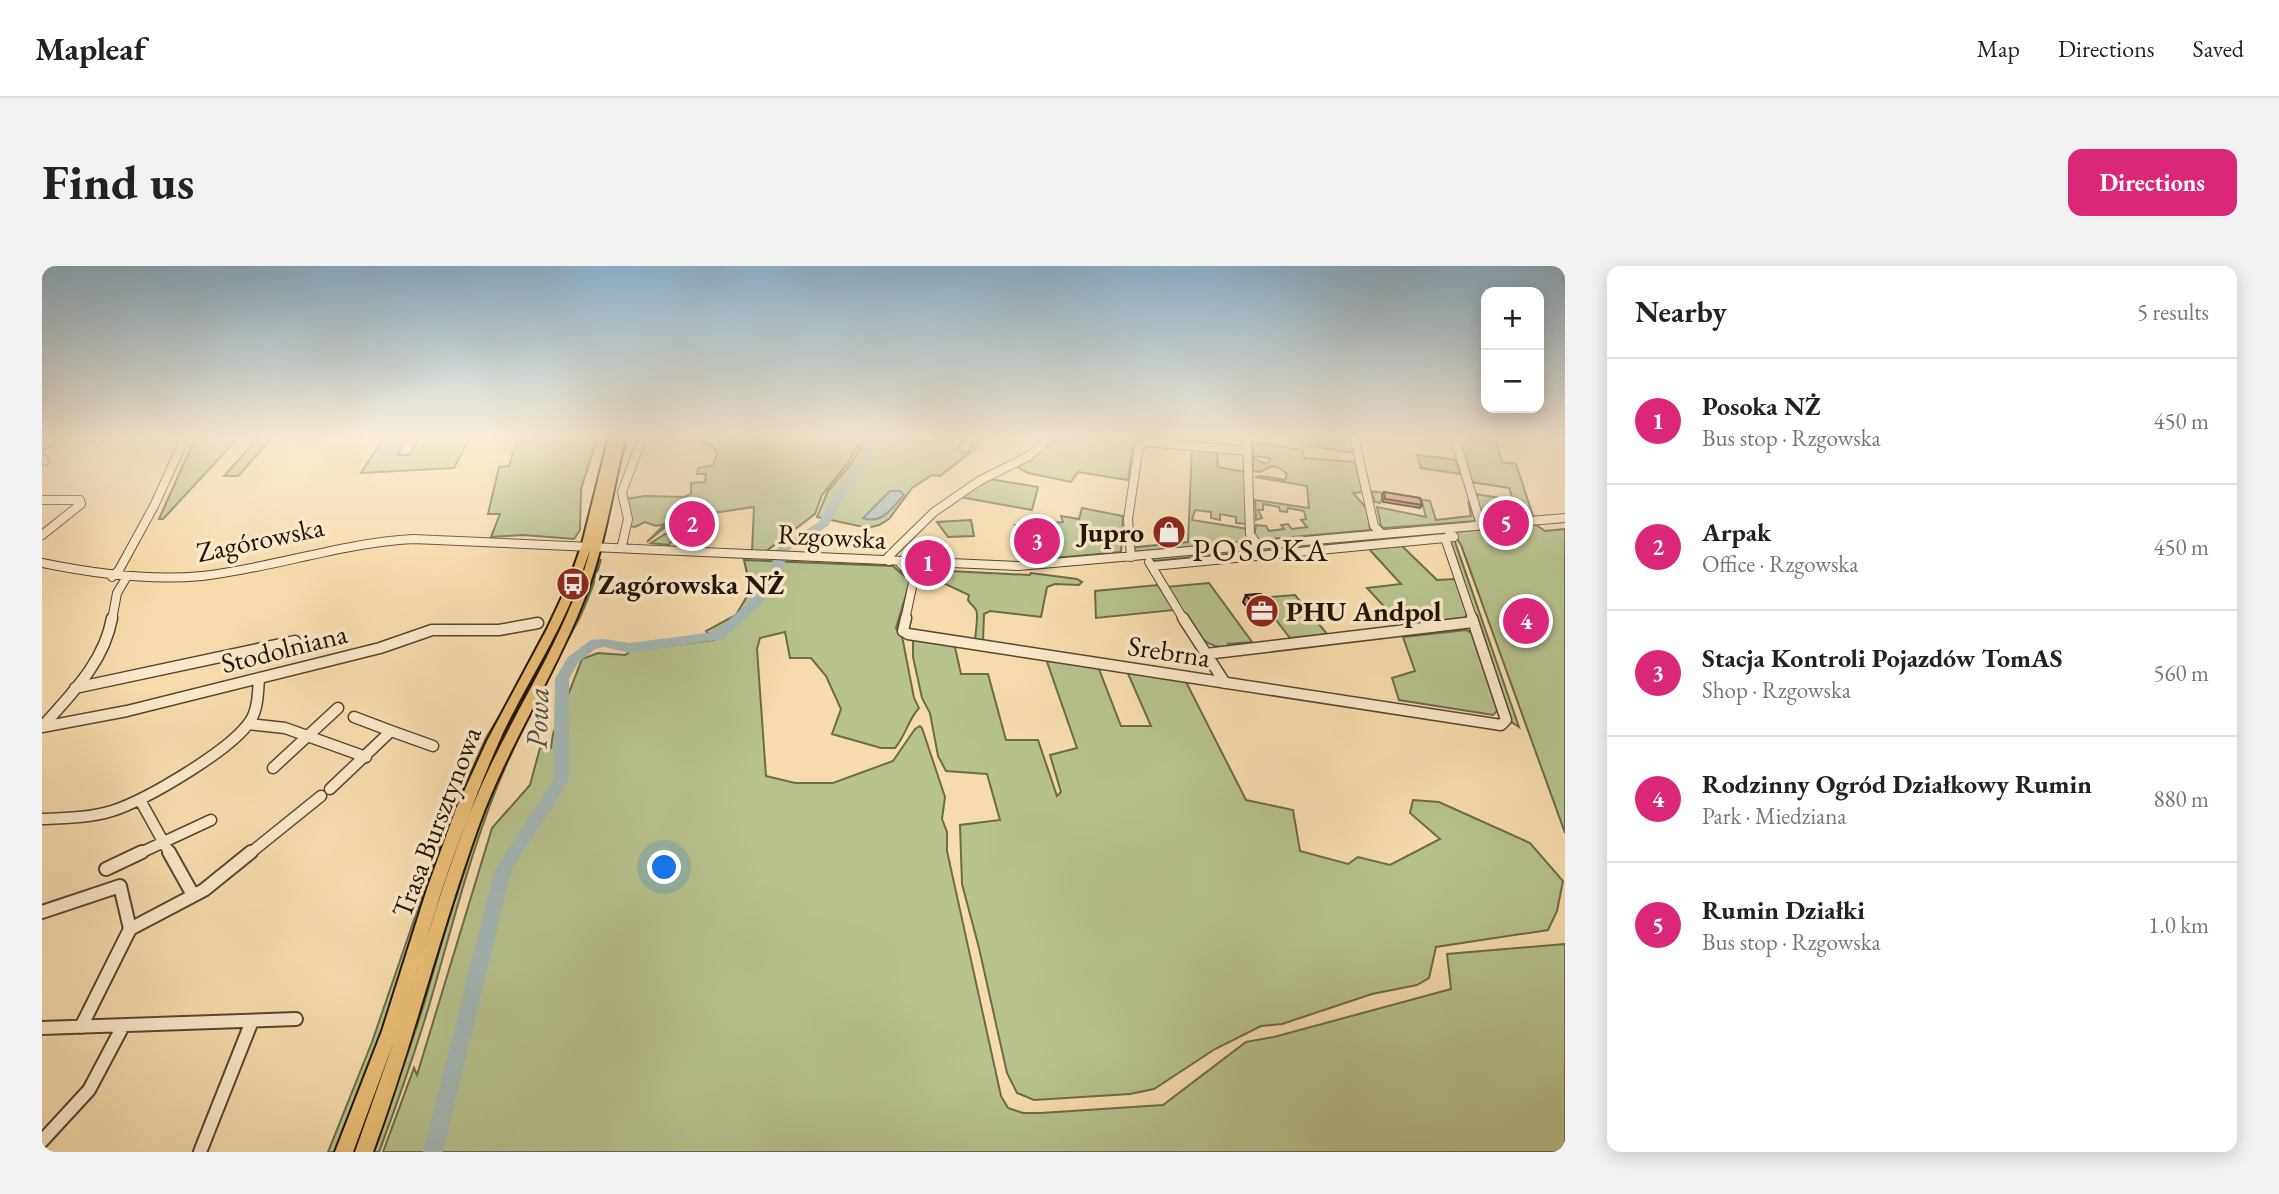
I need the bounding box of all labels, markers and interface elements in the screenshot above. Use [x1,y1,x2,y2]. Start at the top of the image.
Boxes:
text: Mapleaf [35,27,146,70]
text: Map [1977,33,2020,64]
text: Directions [2058,33,2155,64]
text: Saved [2193,33,2244,64]
button: Directions [2068,149,2237,216]
text: Find us [42,150,194,214]
map controls [1481,287,1544,413]
button: + [1481,287,1544,350]
text: Nearby [1635,292,1727,331]
text: 5 results [2137,297,2209,327]
button: − [1481,350,1544,413]
text: Posoka NŻ [1702,389,1820,423]
text: 1 [1652,406,1664,436]
text: 450 m [2153,406,2209,436]
text: Bus stop · Rzgowska [1702,423,1881,453]
pin: 5 [1483,497,1529,549]
pin: 2 [669,498,715,550]
street label: Zagórowska [193,508,328,570]
shop icon: Jupro [1150,513,1188,551]
place label: Jupro [1075,514,1144,550]
street label: Rzgowska [777,515,888,557]
pin: 3 [1014,515,1060,567]
text: Arpak [1702,515,1771,549]
district label: POSOKA [1192,529,1330,571]
text: 2 [1652,532,1664,562]
text: 450 m [2153,532,2209,562]
pin: 1 [905,537,951,589]
text: Office · Rzgowska [1702,549,1858,579]
bus stop icon: Zagórowska NŻ [554,565,592,603]
place label: Zagórowska NŻ [598,566,784,602]
office icon: PHU Andpol [1243,592,1281,630]
place label: PHU Andpol [1286,593,1442,629]
pin: 4 [1503,595,1549,647]
street label: Stodolniana [217,615,352,681]
street label: Srebrna [1125,627,1214,675]
text: Stacja Kontroli Pojazdów TomAS [1702,641,2063,675]
text: 3 [1652,658,1664,688]
text: 560 m [2153,658,2209,688]
text: Shop · Rzgowska [1702,675,1851,705]
water label: Powa [516,686,558,750]
street label: Trasa Bursztynowa [383,721,489,923]
text: Rodzinny Ogród Działkowy Rumin [1702,767,2092,801]
text: 4 [1652,784,1664,814]
text: 880 m [2153,784,2209,814]
text: Park · Miedziana [1702,801,1847,831]
your location [647,850,681,884]
text: Rumin Działki [1702,893,1865,927]
text: 5 [1652,910,1664,940]
text: 1.0 km [2148,910,2209,940]
text: Bus stop · Rzgowska [1702,927,1881,957]

